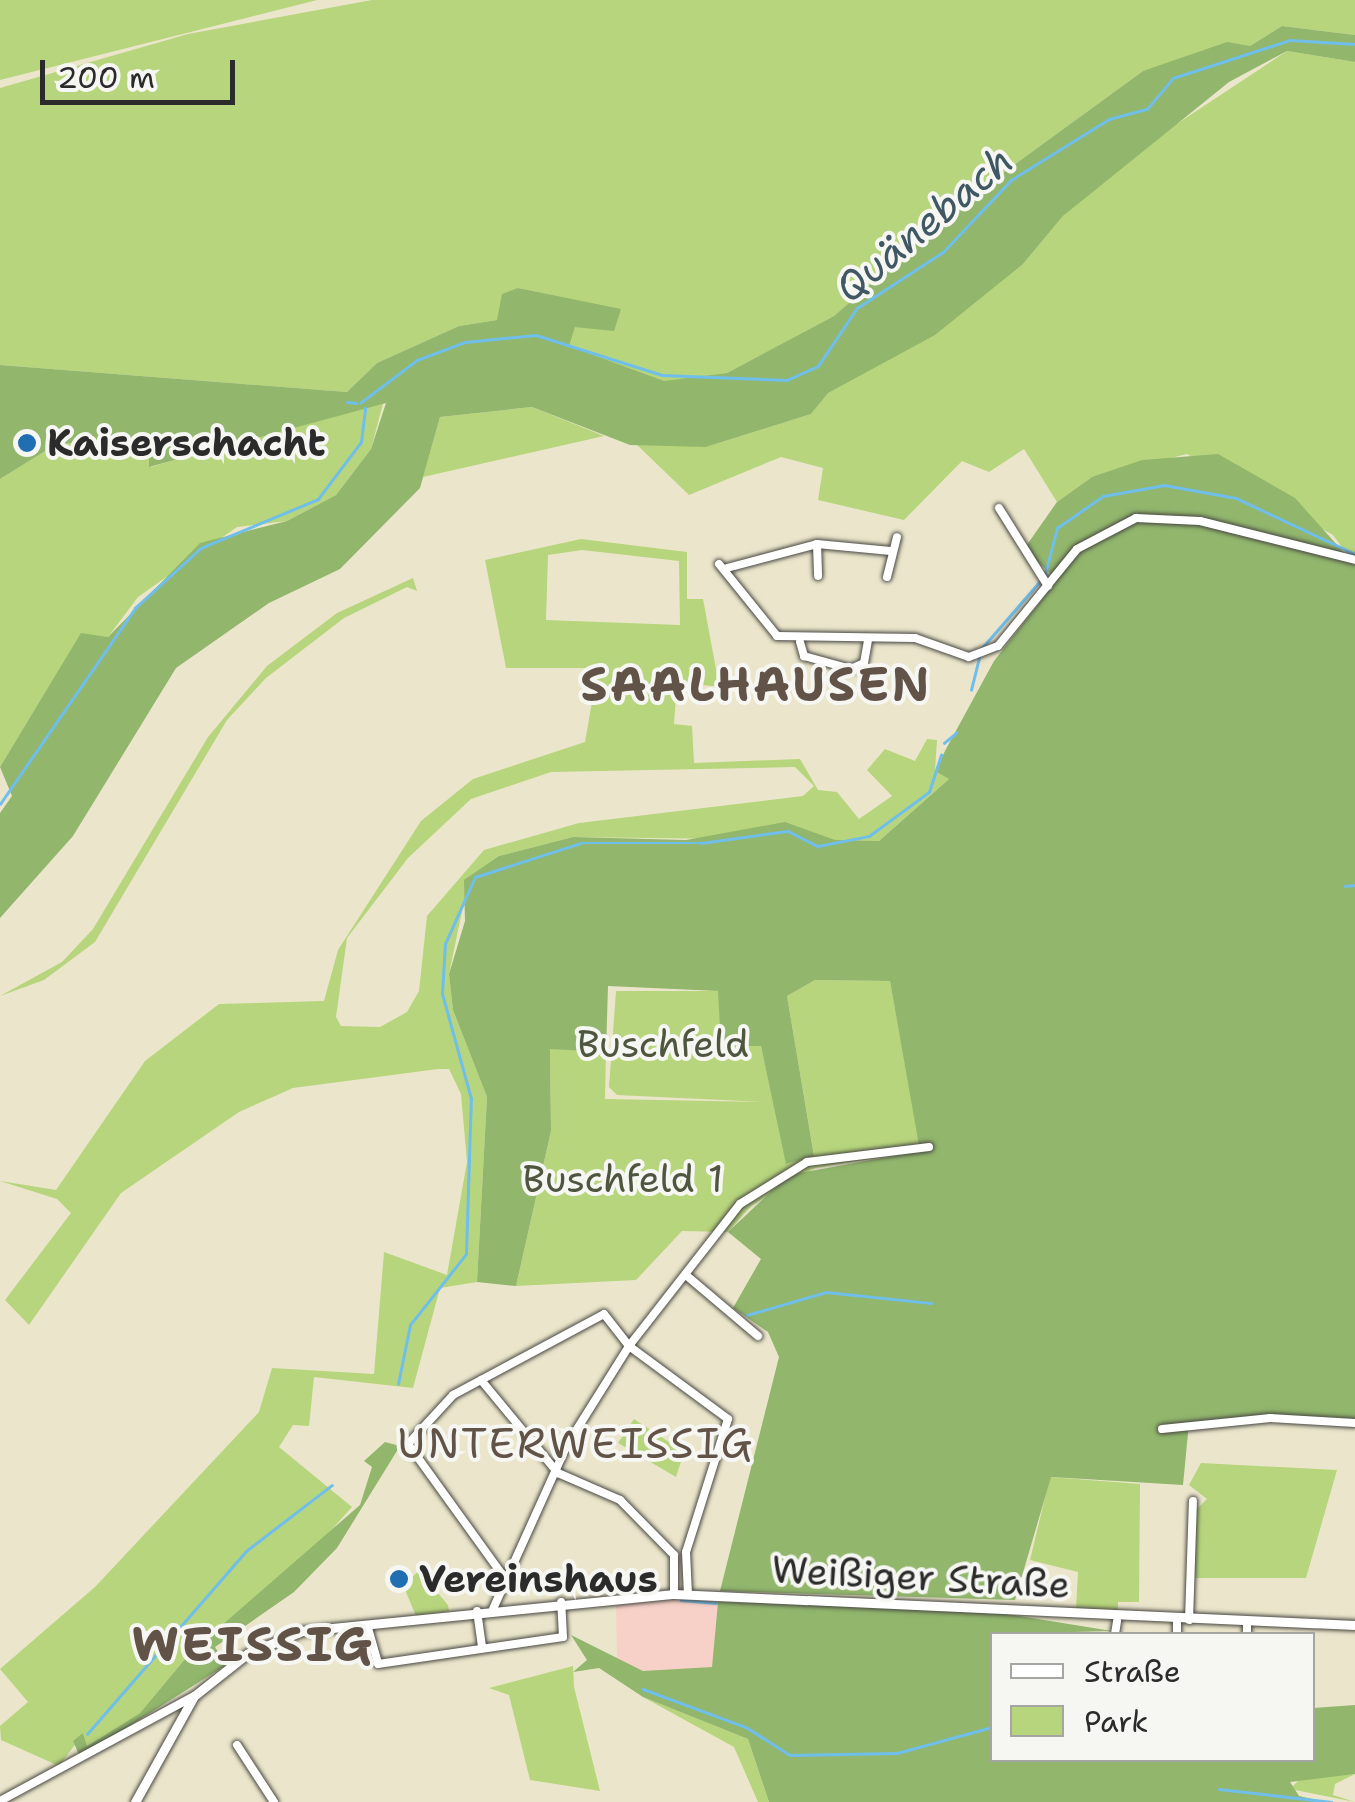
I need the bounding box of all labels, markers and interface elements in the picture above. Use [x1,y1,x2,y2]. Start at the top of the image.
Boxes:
scale bar [45,40,240,102]
text: 200 m [57,57,155,98]
water label: Quänebach [825,136,1023,312]
place label: Kaiserschacht [47,420,326,466]
marker: Kaiserschacht [16,432,38,454]
district label: SAALHAUSEN [580,656,932,714]
park label: Buschfeld [577,1021,749,1067]
park label: Buschfeld 1 [523,1156,723,1202]
district label: UNTERWEISSIG [397,1418,755,1468]
street label: Weißiger Straße [771,1546,1071,1608]
place label: Vereinshaus [419,1556,658,1602]
marker: Vereinshaus [388,1568,410,1590]
district label: WEISSIG [131,1616,375,1674]
legend [990,1632,1315,1762]
text: Straße [1084,1651,1181,1692]
text: Park [1084,1701,1148,1742]

